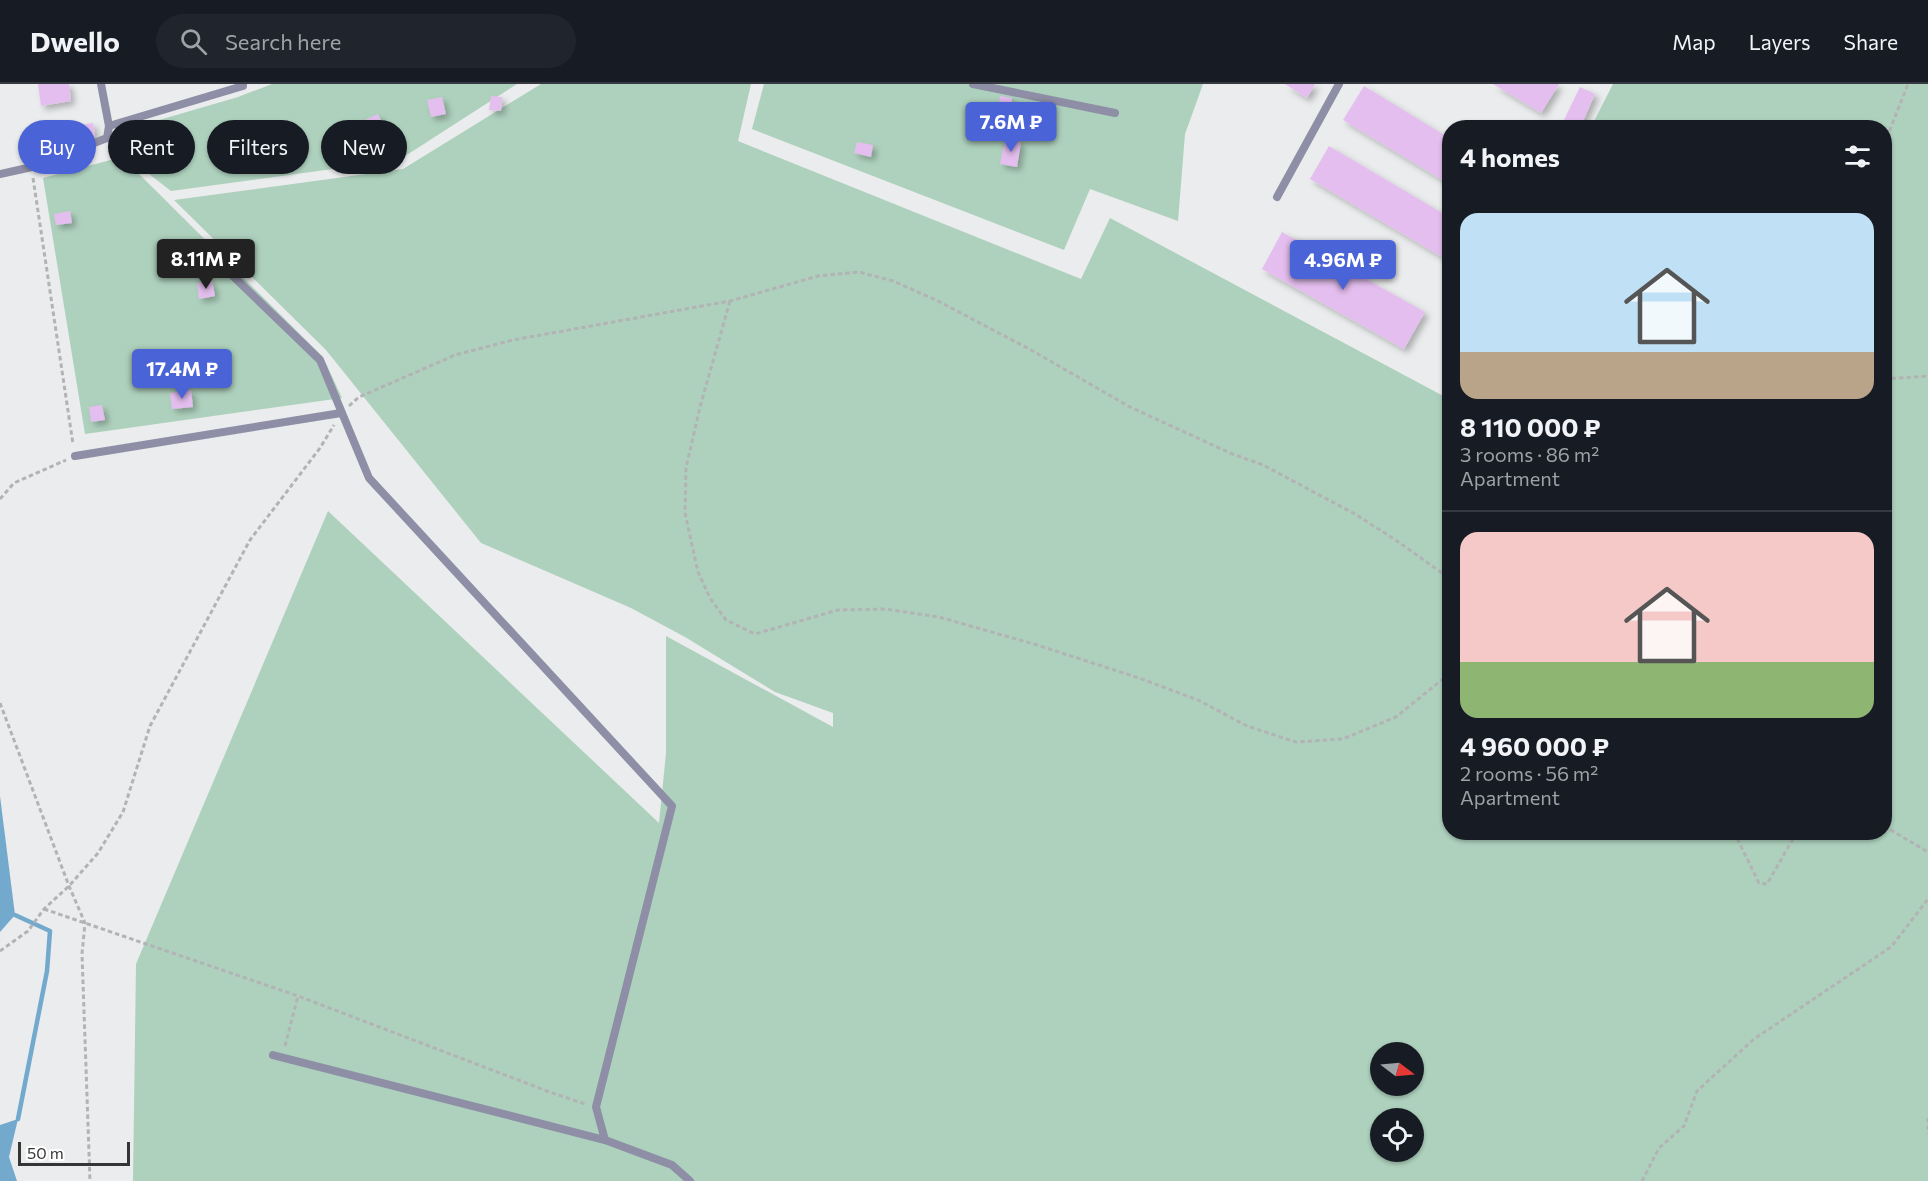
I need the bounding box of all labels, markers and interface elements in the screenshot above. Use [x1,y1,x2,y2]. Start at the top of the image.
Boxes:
search box [156,14,576,68]
text: Dwello [30,24,120,58]
icon: search [177,25,210,58]
text: Search here [225,28,341,55]
text: Map [1672,29,1716,54]
text: Layers [1749,29,1811,54]
text: Share [1844,29,1898,54]
pin: 7.6M ₽ [962,102,1060,153]
text: 7.6M ₽ [979,109,1043,133]
chip: Buy [18,120,96,174]
chip: Rent [108,120,195,174]
chip: Filters [207,120,309,174]
chip: New [321,120,407,174]
icon: filters [1841,140,1874,173]
text: 4 homes [1460,141,1560,172]
pin: 8.11M ₽ [151,239,261,290]
pin: 4.96M ₽ [1288,240,1398,291]
text: 8.11M ₽ [171,246,241,270]
text: 4.96M ₽ [1304,247,1382,271]
icon: home [1613,252,1721,360]
pin: 17.4M ₽ [127,349,237,400]
text: 17.4M ₽ [146,356,218,380]
text: 8 110 000 ₽ [1460,411,1601,442]
text: 3 rooms · 86 m² [1460,442,1599,466]
text: Apartment [1460,466,1560,490]
icon: home [1613,571,1721,679]
text: 4 960 000 ₽ [1460,730,1609,761]
text: 2 rooms · 56 m² [1460,761,1598,785]
text: Apartment [1460,785,1560,809]
north arrow [1370,1042,1424,1096]
map controls [1370,1042,1424,1162]
button: locate [1370,1108,1424,1162]
scale bar [18,1139,130,1166]
text: 50 m [27,1143,64,1162]

